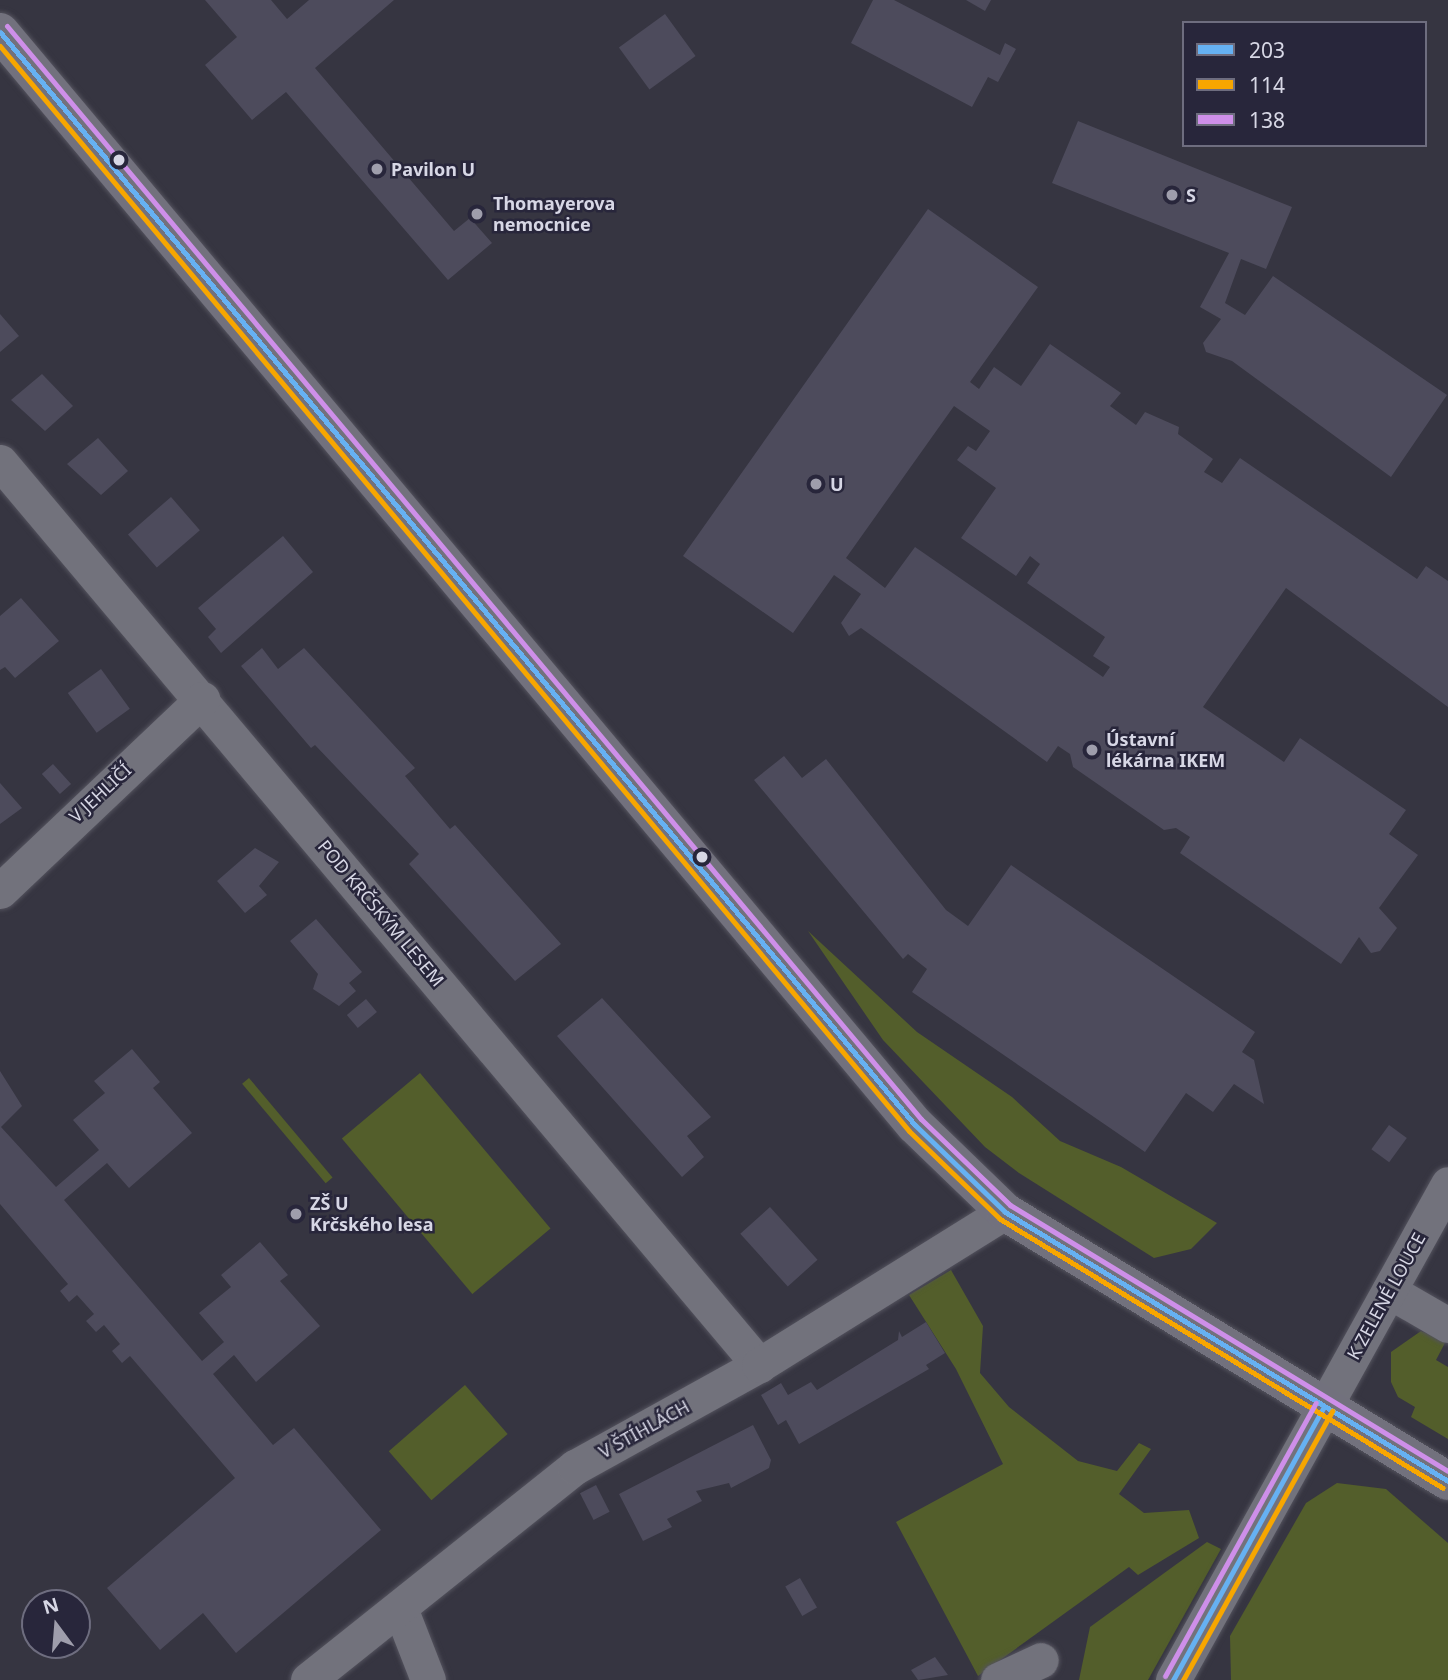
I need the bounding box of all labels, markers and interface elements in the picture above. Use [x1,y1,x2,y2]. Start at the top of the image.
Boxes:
legend [1182,21,1427,147]
text: 203 [1249,36,1285,64]
text: 114 [1249,71,1285,99]
text: 138 [1249,106,1285,134]
unlabelled marker [112,153,126,167]
place label: Pavilon U [391,158,475,180]
marker: Pavilon U [369,161,385,177]
place label: S [1186,184,1196,206]
marker: S [1164,187,1180,203]
place label: Thomayerova nemocnice [493,193,615,235]
marker: Thomayerova nemocnice [467,204,487,224]
place label: U [830,473,844,495]
marker: U [808,476,824,492]
place label: Ústavní lékárna IKEM [1106,729,1225,772]
marker: Ústavní lékárna IKEM [1084,742,1100,758]
street label: V JEHLIČÍ [65,759,135,827]
street label: POD KRČSKÝM LESEM [313,835,449,991]
unlabelled marker [695,850,709,864]
place label: ZŠ U Krčského lesa [310,1193,433,1236]
marker: ZŠ U Krčského lesa [288,1206,304,1222]
street label: K ZELENÉ LOUCE [1342,1229,1430,1363]
street label: V ŠTÍHLÁCH [595,1395,693,1463]
north arrow [21,1589,91,1659]
text: N [40,1591,62,1620]

